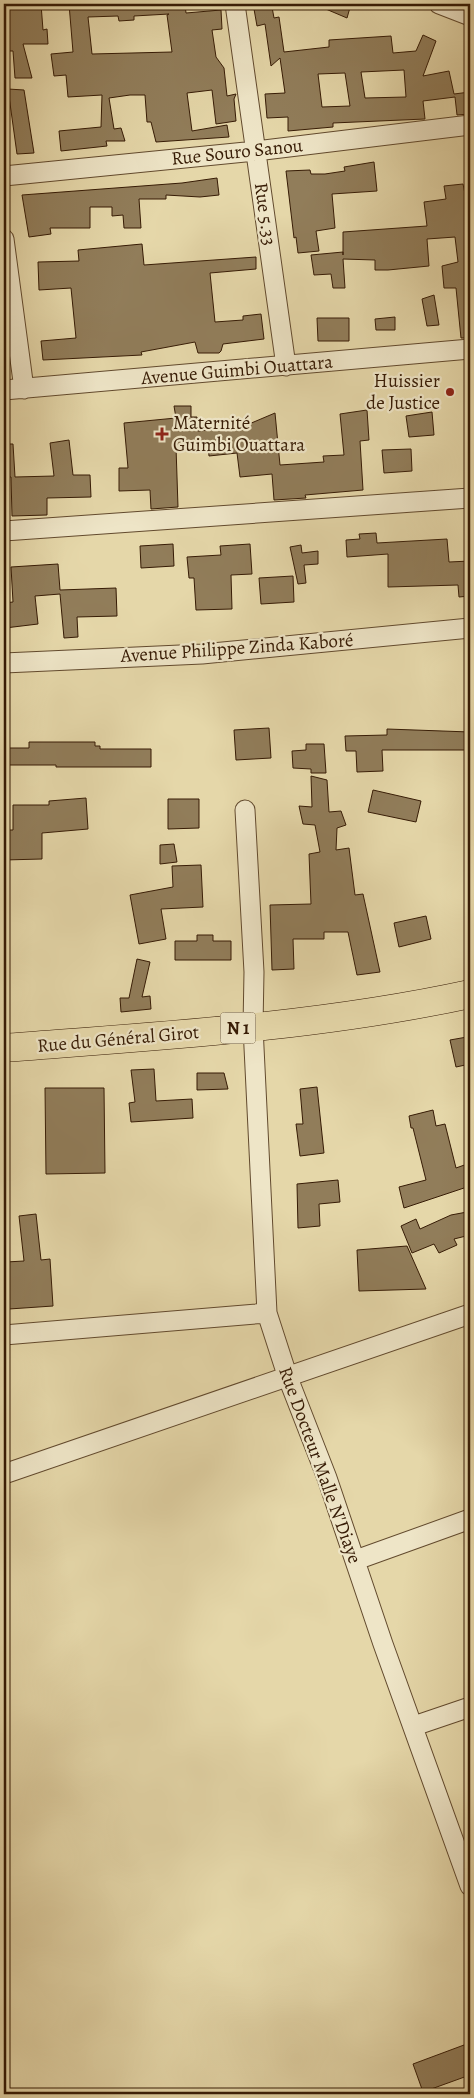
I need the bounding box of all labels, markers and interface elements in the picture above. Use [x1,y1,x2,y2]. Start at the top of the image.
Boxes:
street label: Rue Souro Sanou [170,132,305,172]
street label: Rue 5.33 [248,181,282,247]
street label: Avenue Guimbi Ouattara [139,349,334,391]
place label: Huissier de Justice [366,368,440,416]
marker: Huissier de Justice [444,386,456,398]
place label: Maternité Guimbi Ouattara [173,410,305,458]
marker: Maternité Guimbi Ouattara [155,427,169,441]
street label: Avenue Philippe Zinda Kaboré [119,627,354,669]
road number: N 1 [220,1012,256,1044]
street label: Rue du Général Girot [36,1019,200,1059]
street label: Rue Docteur Malle N'Diaye [272,1363,368,1567]

